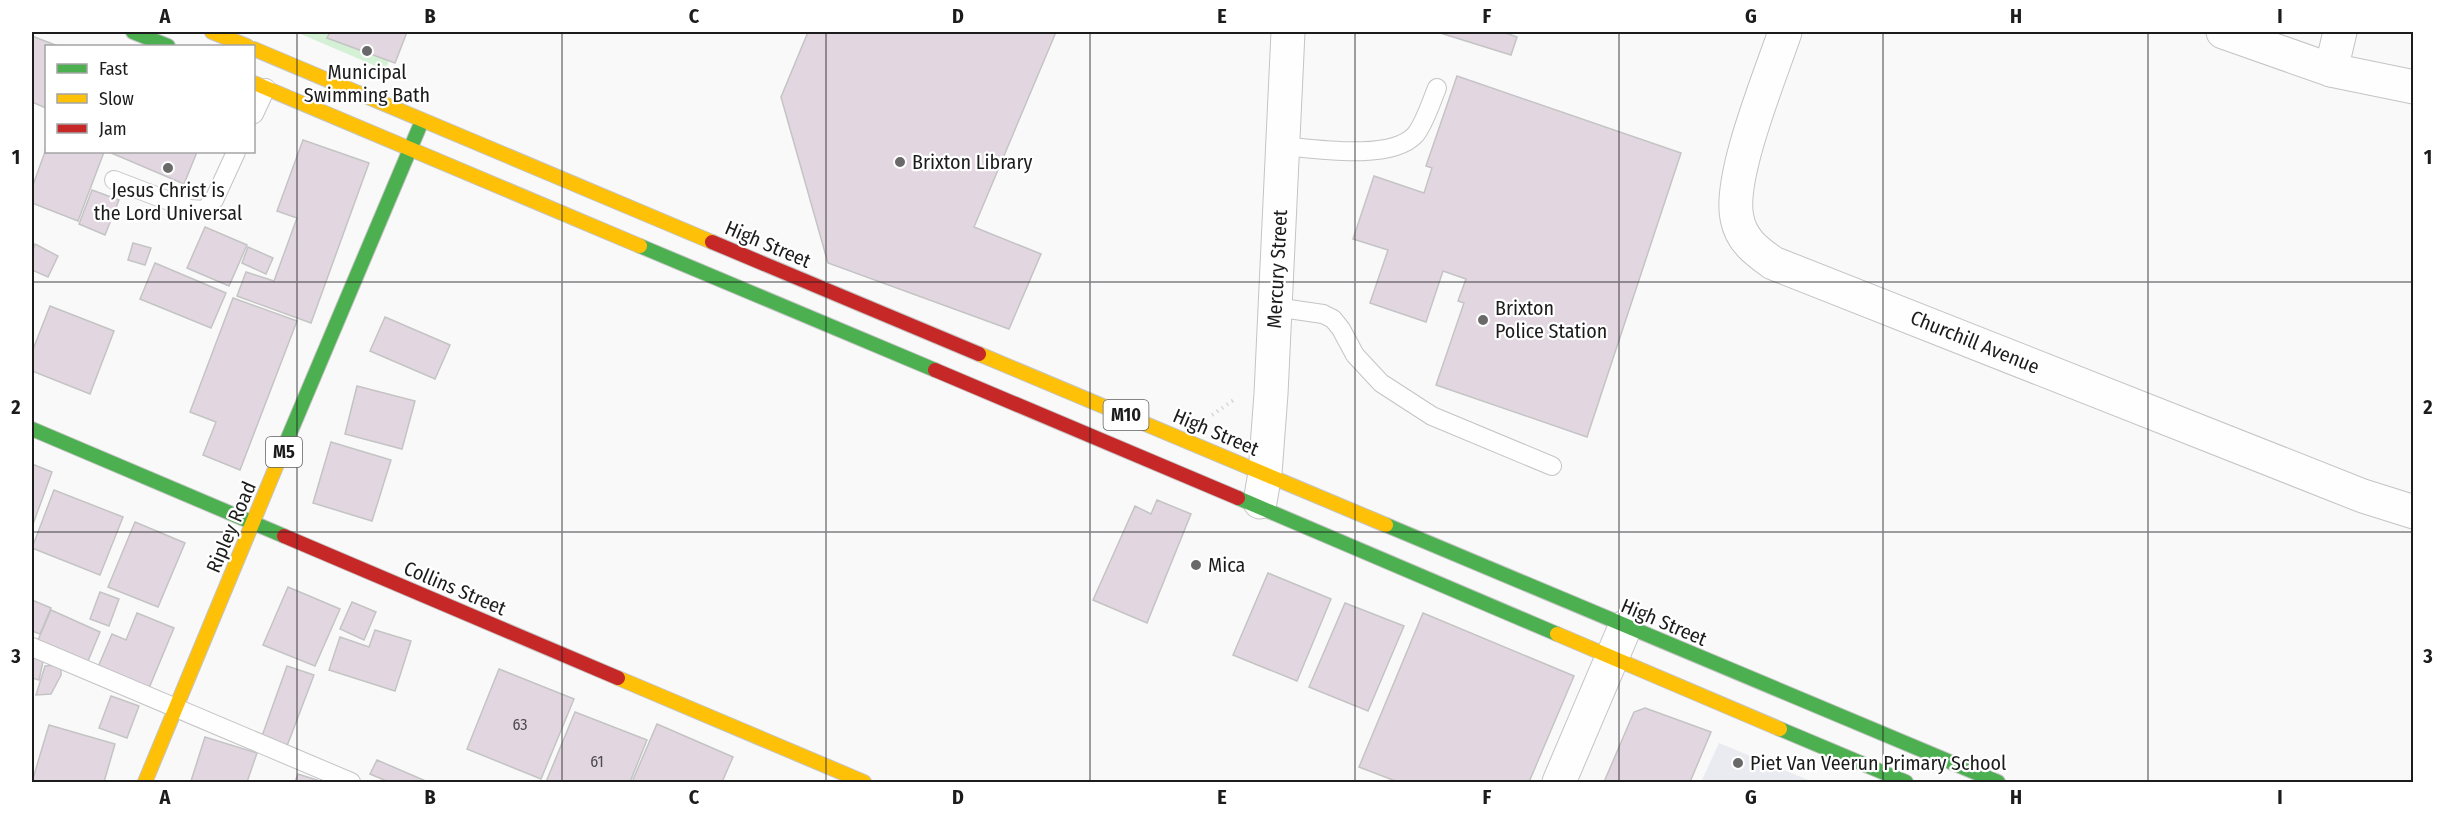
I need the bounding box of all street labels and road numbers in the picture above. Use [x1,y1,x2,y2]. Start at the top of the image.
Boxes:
street label: Mercury Street [1262,208,1292,329]
street label: High Street [721,215,815,273]
street label: Churchill Avenue [1907,305,2043,379]
road number: M10 [1104,400,1148,430]
street label: High Street [1169,403,1263,461]
road number: M5 [266,437,302,467]
street label: Ripley Road [201,478,261,576]
street label: Collins Street [400,556,510,620]
street label: High Street [1617,593,1711,651]

